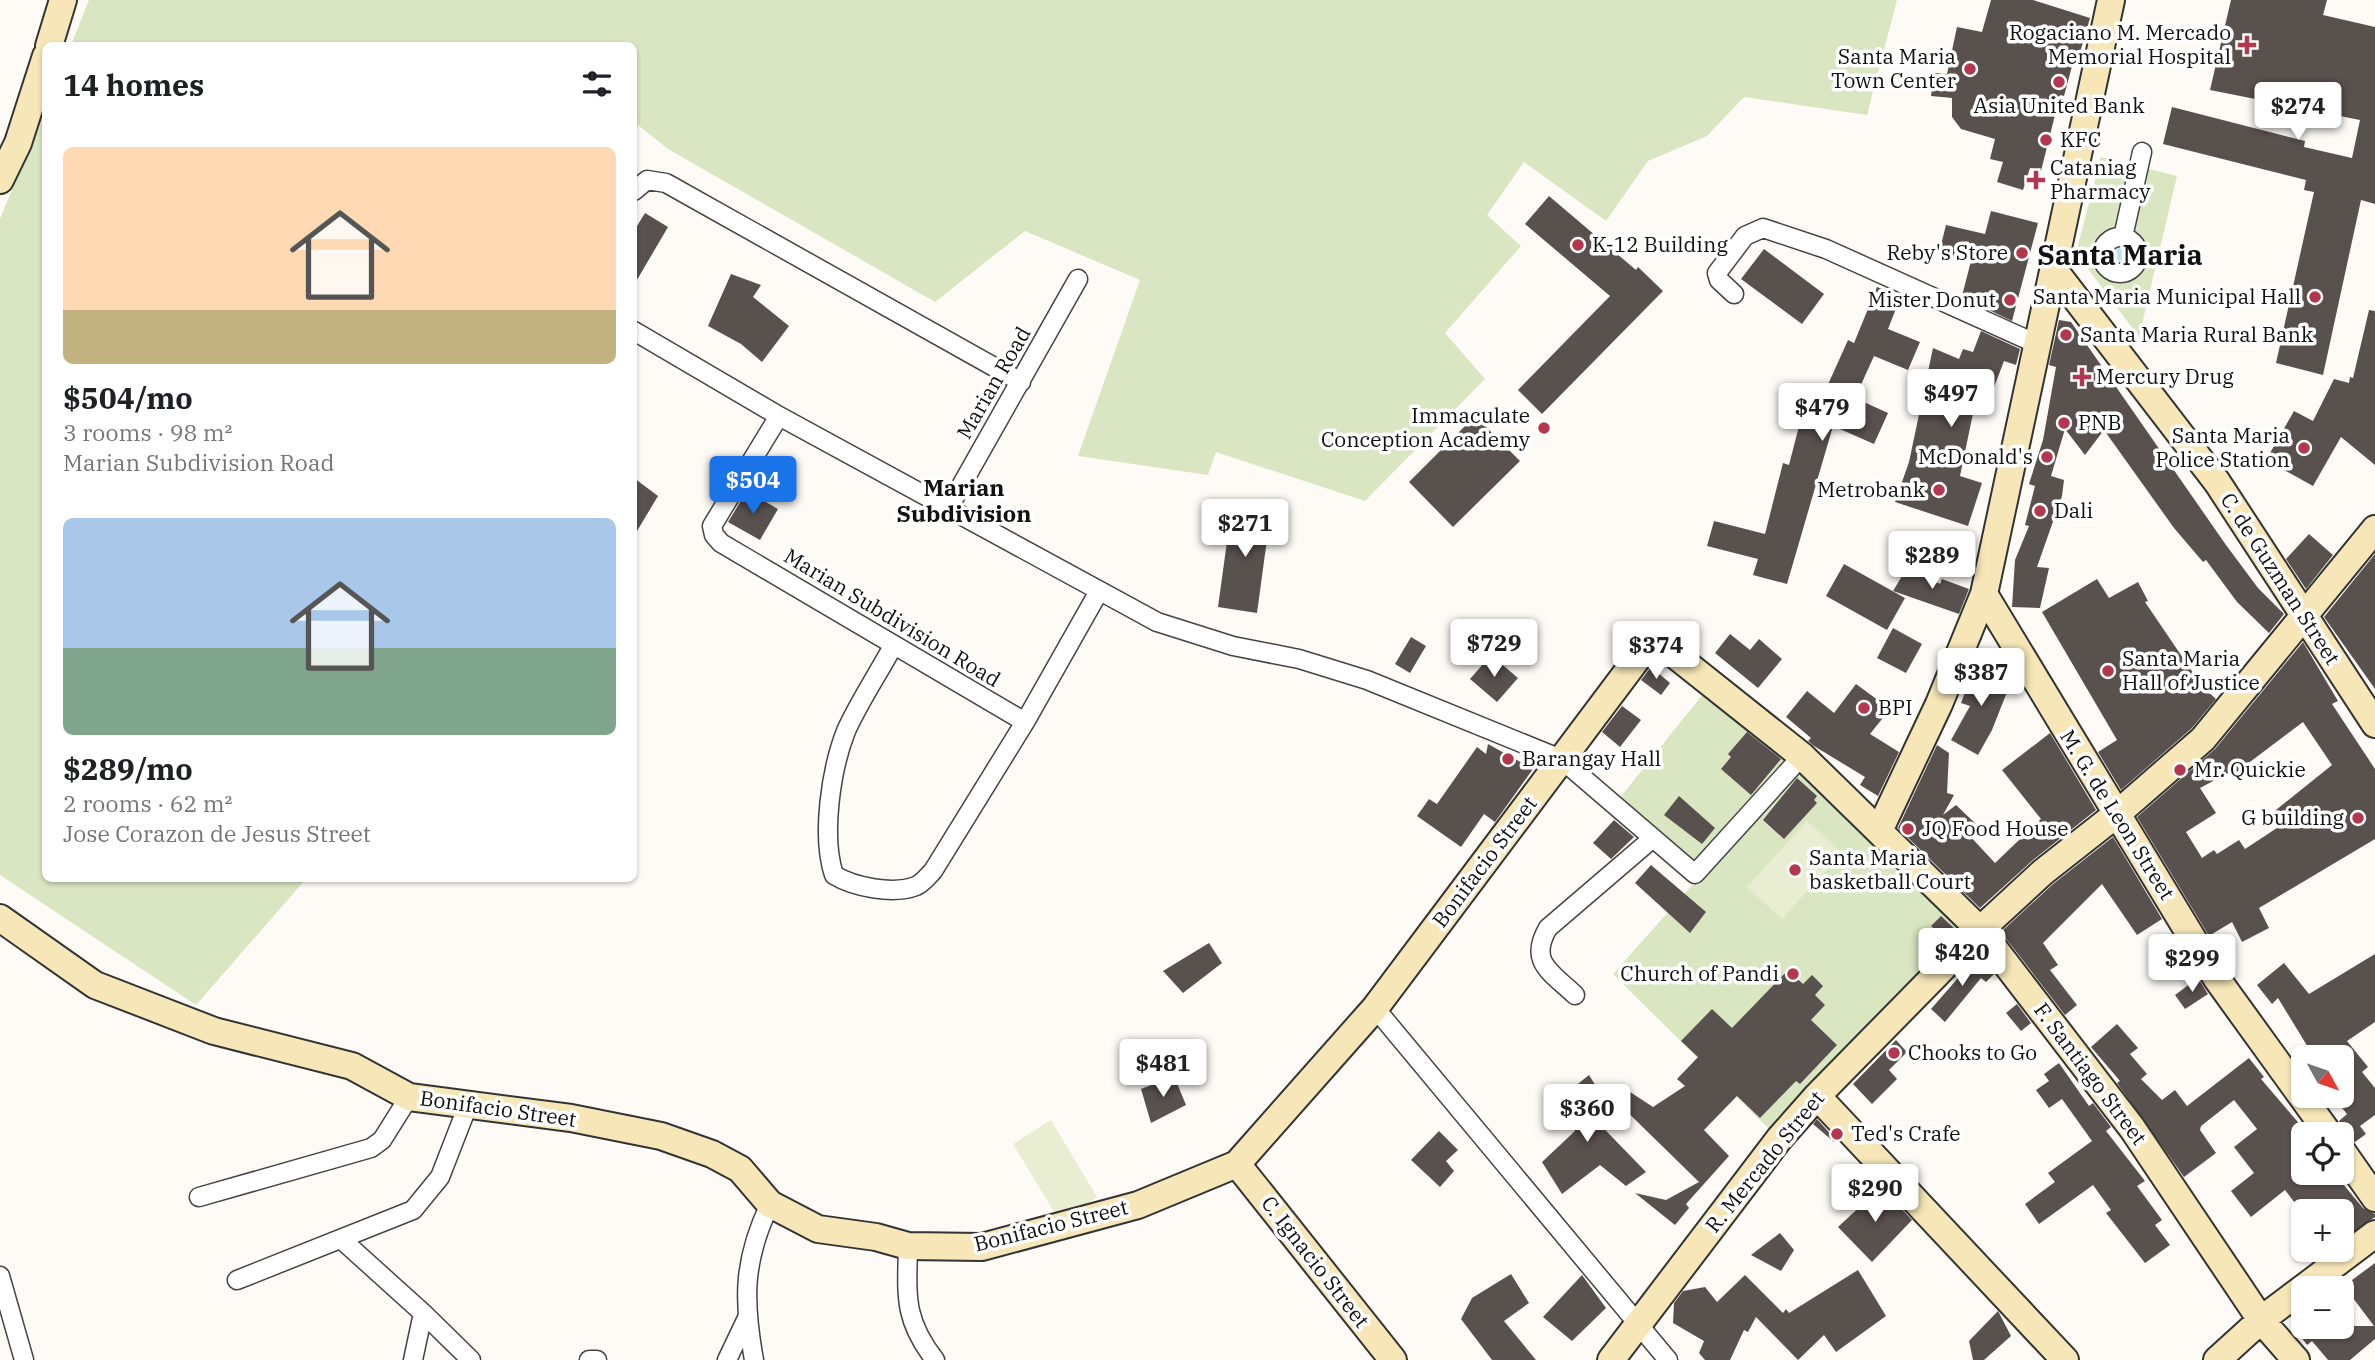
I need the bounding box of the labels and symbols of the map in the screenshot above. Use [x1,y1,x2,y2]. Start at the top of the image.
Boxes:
place label: Rogaciano M. Mercado Memorial Hospital [2009,18,2231,70]
marker: Rogaciano M. Mercado Memorial Hospital [2237,35,2257,55]
place label: Santa Maria Town Center [1831,42,1957,94]
marker: Santa Maria Town Center [1962,61,1978,77]
marker: Asia United Bank [2051,74,2067,90]
pin: $274 [2257,82,2339,142]
place label: Asia United Bank [1974,91,2145,119]
place label: KFC [2060,125,2101,153]
marker: KFC [2038,132,2054,148]
place label: Cataniag Pharmacy [2050,153,2151,205]
marker: Cataniag Pharmacy [2028,172,2044,188]
place label: K-12 Building [1592,230,1728,258]
district label: Santa Maria [2037,236,2203,273]
marker: K-12 Building [1570,237,1586,253]
place label: Reby's Store [1886,238,2008,266]
marker: Reby's Store [2014,245,2030,261]
place label: Santa Maria Municipal Hall [2033,282,2301,310]
place label: Mister Donut [1868,285,1996,313]
marker: Santa Maria Municipal Hall [2307,289,2323,305]
marker: Mister Donut [2002,292,2018,308]
place label: Santa Maria Rural Bank [2080,320,2314,348]
street label: Marian Road [950,321,1037,444]
marker: Santa Maria Rural Bank [2058,327,2074,343]
place label: Mercury Drug [2096,362,2234,390]
marker: Mercury Drug [2074,369,2090,385]
pin: $497 [1910,370,1992,429]
pin: $479 [1781,384,1863,443]
place label: Immaculate Conception Academy [1321,401,1531,453]
place label: PNB [2078,408,2122,436]
marker: PNB [2056,415,2072,431]
marker: Immaculate Conception Academy [1536,420,1552,436]
place label: Santa Maria Police Station [2155,421,2290,473]
marker: Santa Maria Police Station [2296,440,2312,456]
place label: McDonald's [1918,442,2033,470]
marker: McDonald's [2039,449,2055,465]
pin: $504 [712,456,794,516]
district label: Marian Subdivision [897,472,1031,528]
place label: Metrobank [1817,475,1926,503]
marker: Metrobank [1931,482,1947,498]
street label: C. de Guzman Street [2215,487,2347,670]
place label: Dali [2054,496,2093,524]
pin: $271 [1204,500,1286,559]
marker: Dali [2032,503,2048,519]
pin: $289 [1891,532,1973,591]
street label: Marian Subdivision Road [779,541,1006,693]
pin: $729 [1453,620,1535,679]
pin: $374 [1615,622,1697,681]
place label: Santa Maria Hall of Justice [2122,644,2260,696]
pin: $387 [1940,648,2022,708]
marker: Santa Maria Hall of Justice [2100,663,2116,679]
place label: BPI [1878,693,1912,721]
marker: BPI [1856,700,1872,716]
street label: M. G. de Leon Street [2054,724,2182,905]
place label: Barangay Hall [1522,744,1661,772]
marker: Barangay Hall [1500,751,1516,767]
place label: Mr. Quickie [2194,755,2306,783]
marker: Mr. Quickie [2172,762,2188,778]
street label: Bonifacio Street [1426,790,1543,933]
place label: G building [2241,803,2345,831]
marker: G building [2350,810,2366,826]
place label: JQ Food House [1922,814,2068,842]
marker: JQ Food House [1900,821,1916,837]
place label: Santa Maria basketball Court [1809,843,1971,895]
marker: Santa Maria basketball Court [1787,862,1803,878]
pin: $420 [1921,928,2003,988]
pin: $299 [2151,934,2233,994]
place label: Church of Pandi [1620,959,1779,987]
marker: Church of Pandi [1785,966,1801,982]
street label: F. Santiago Street [2028,997,2153,1150]
place label: Chooks to Go [1908,1038,2037,1066]
pin: $481 [1122,1040,1204,1099]
marker: Chooks to Go [1886,1045,1902,1061]
north arrow [2291,1045,2354,1108]
street label: Bonifacio Street [418,1083,578,1133]
pin: $360 [1546,1084,1628,1144]
street label: R. Mercado Street [1698,1085,1830,1238]
place label: Ted's Crafe [1851,1119,1960,1147]
marker: Ted's Crafe [1829,1126,1845,1142]
pin: $290 [1834,1164,1916,1224]
street label: C. Ignacio Street [1255,1190,1376,1333]
street label: Bonifacio Street [971,1192,1131,1258]

